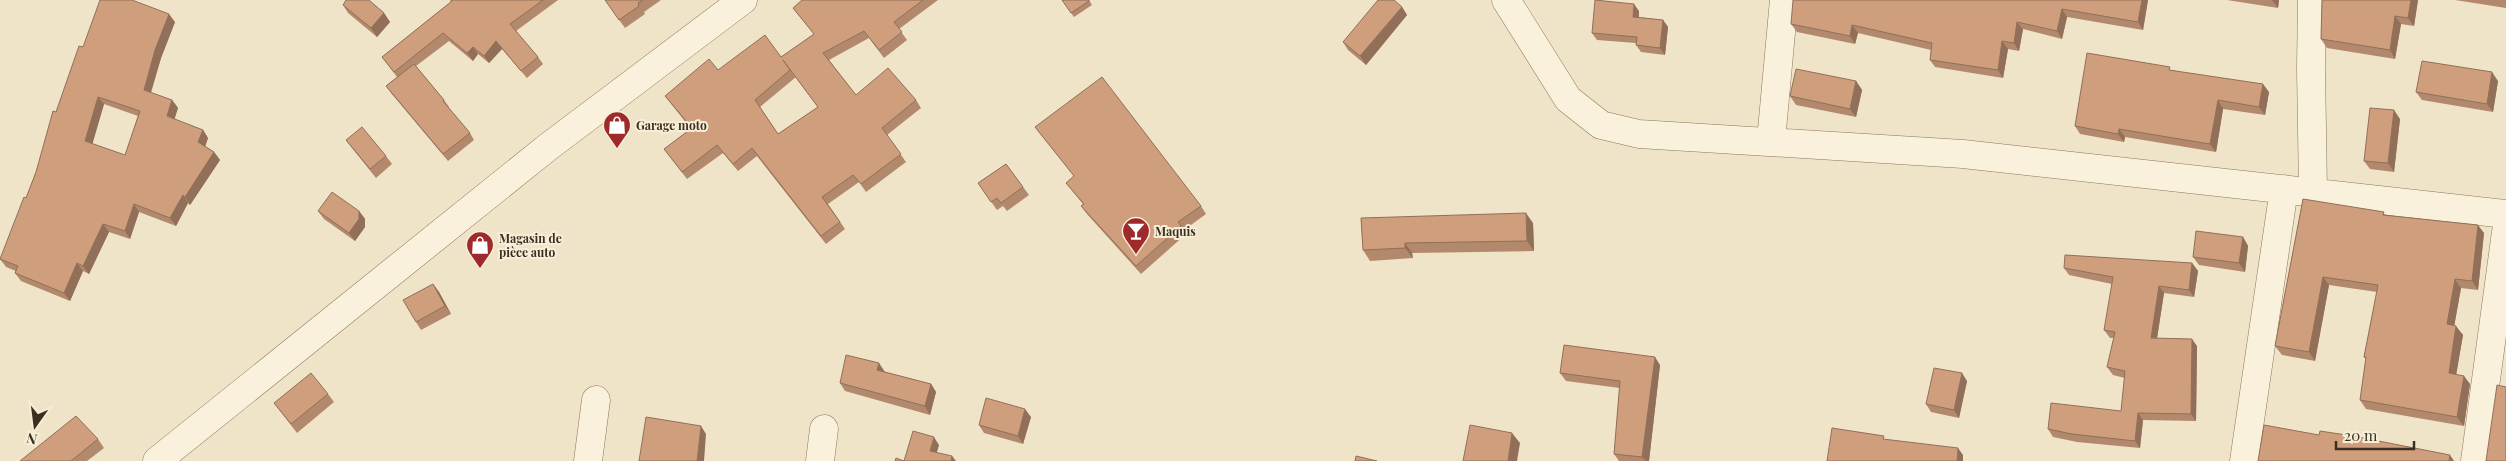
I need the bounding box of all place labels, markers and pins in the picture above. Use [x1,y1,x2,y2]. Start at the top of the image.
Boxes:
shop icon: Garage moto [602,110,632,149]
place label: Garage moto [636,117,707,133]
bar icon: Maquis [1121,216,1151,255]
place label: Maquis [1155,223,1196,239]
shop icon: Magasin de pièce auto [465,230,495,269]
place label: Magasin de pièce auto [499,230,562,260]

